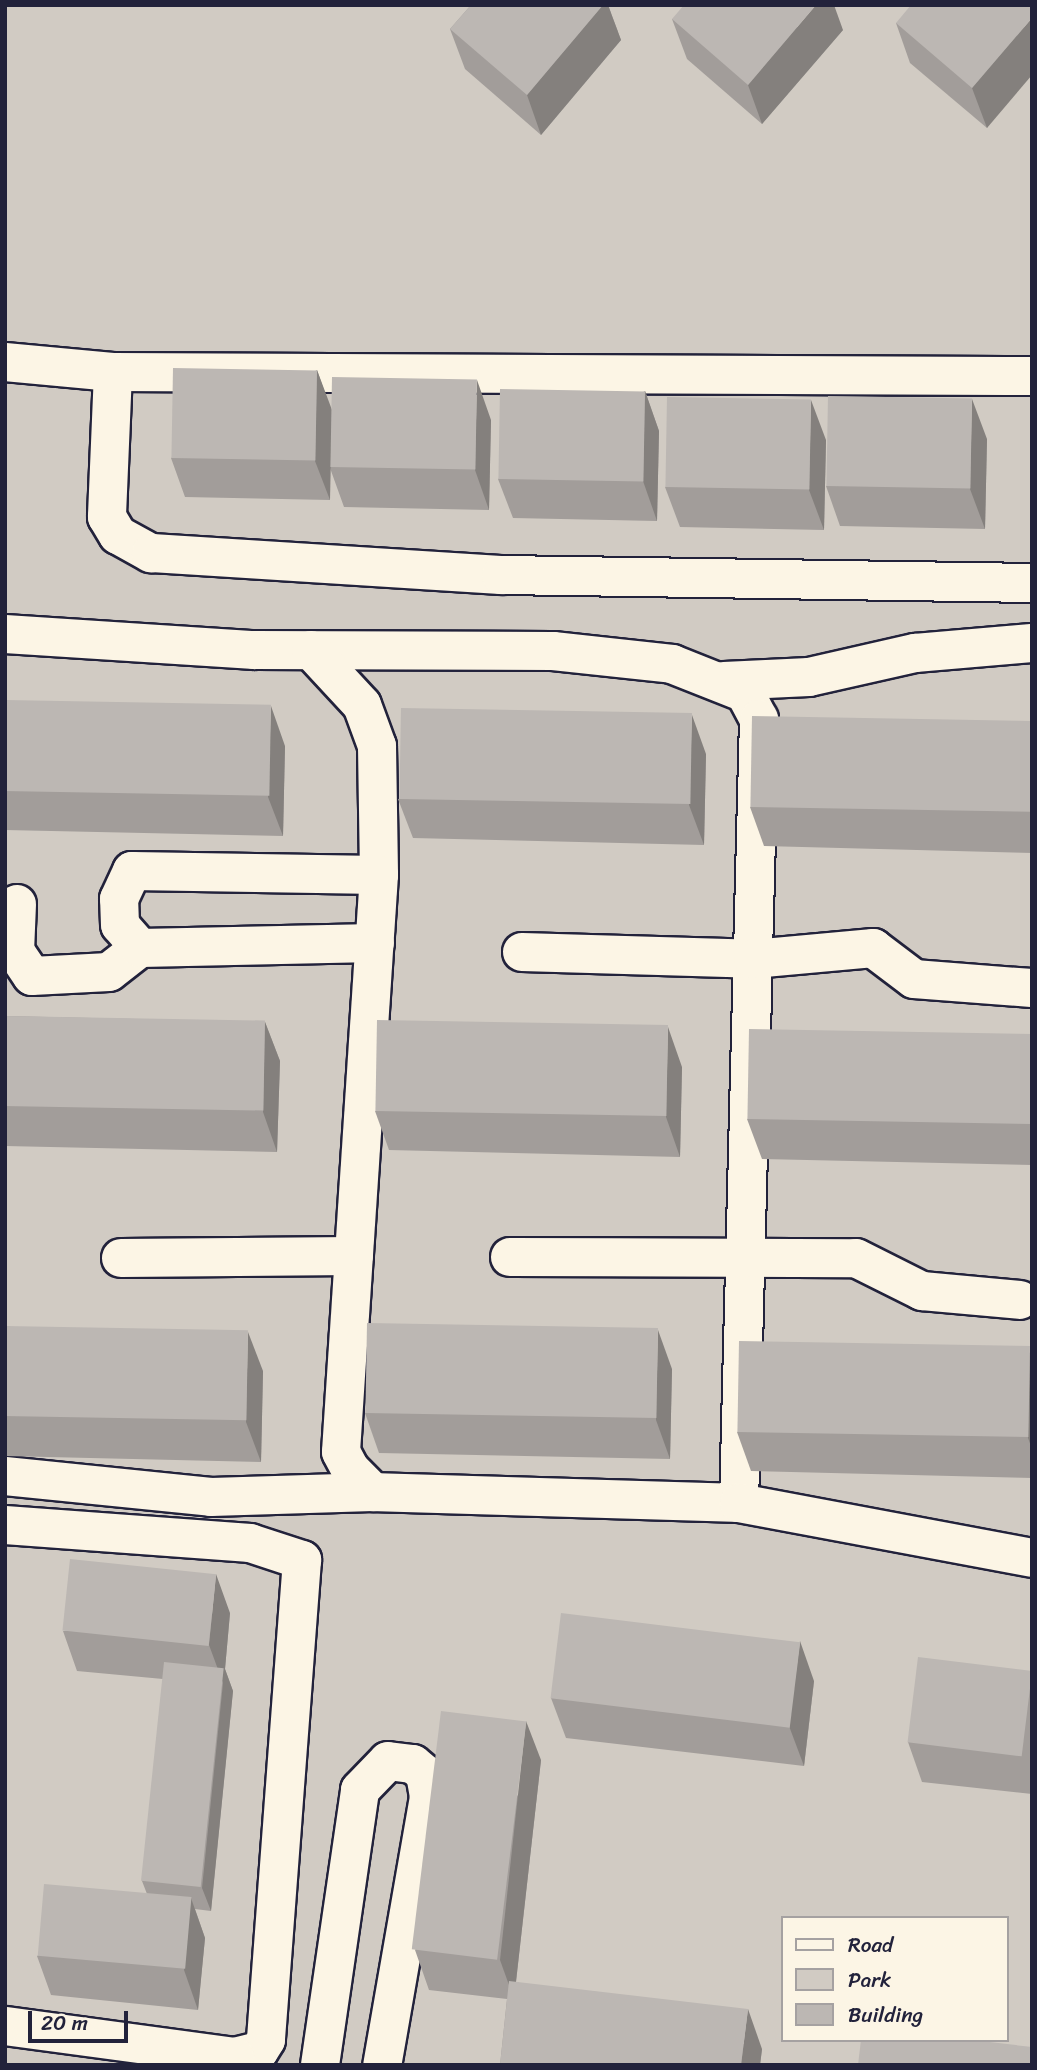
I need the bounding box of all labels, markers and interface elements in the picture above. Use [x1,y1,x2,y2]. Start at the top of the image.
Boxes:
legend [782,1916,1009,2042]
text: Road [848,1926,893,1964]
text: Park [848,1961,891,1999]
scale bar [32,1996,131,2040]
text: Building [848,1996,923,2034]
text: 20 m [41,2004,88,2042]

